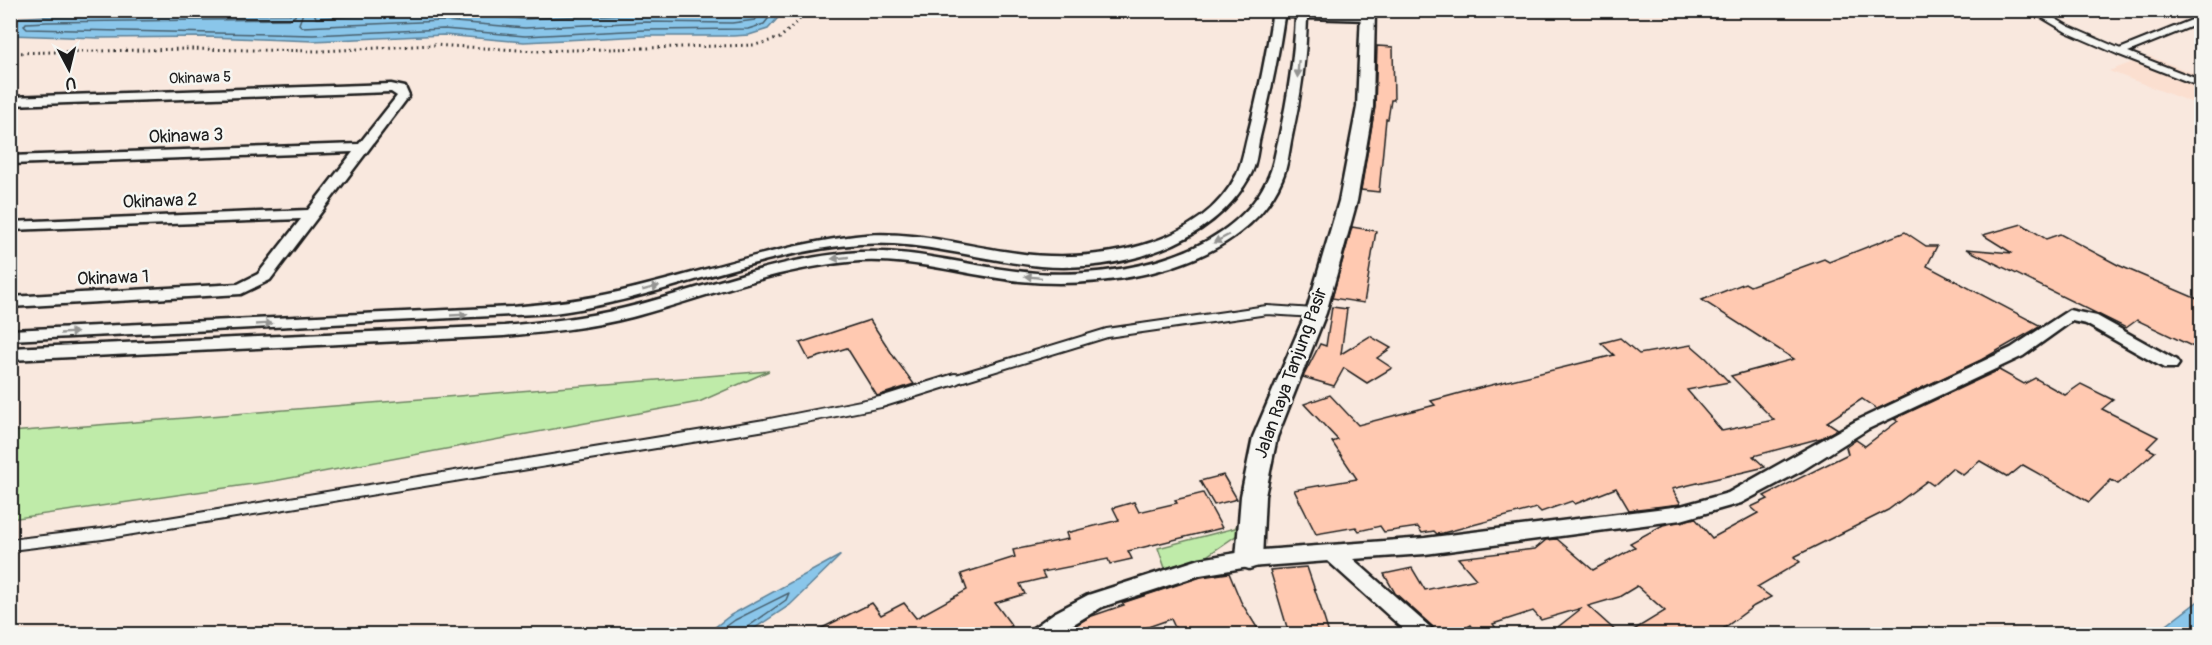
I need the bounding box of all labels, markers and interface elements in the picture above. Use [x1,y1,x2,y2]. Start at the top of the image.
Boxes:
north arrow [39,39,99,99]
one-way arrow [1294,59,1303,78]
street label: Okinawa 5 [169,67,231,89]
text: U [64,72,77,94]
street label: Okinawa 3 [148,123,224,149]
street label: Okinawa 2 [122,188,198,214]
one-way arrow [1213,234,1230,244]
one-way arrow [831,253,850,263]
street label: Okinawa 1 [77,265,149,291]
one-way arrow [1024,272,1043,282]
one-way arrow [642,283,660,292]
street label: Jalan Raya Tanjung Pasir [1249,284,1333,462]
one-way arrow [449,310,468,319]
one-way arrow [254,319,273,328]
one-way arrow [59,328,78,337]

